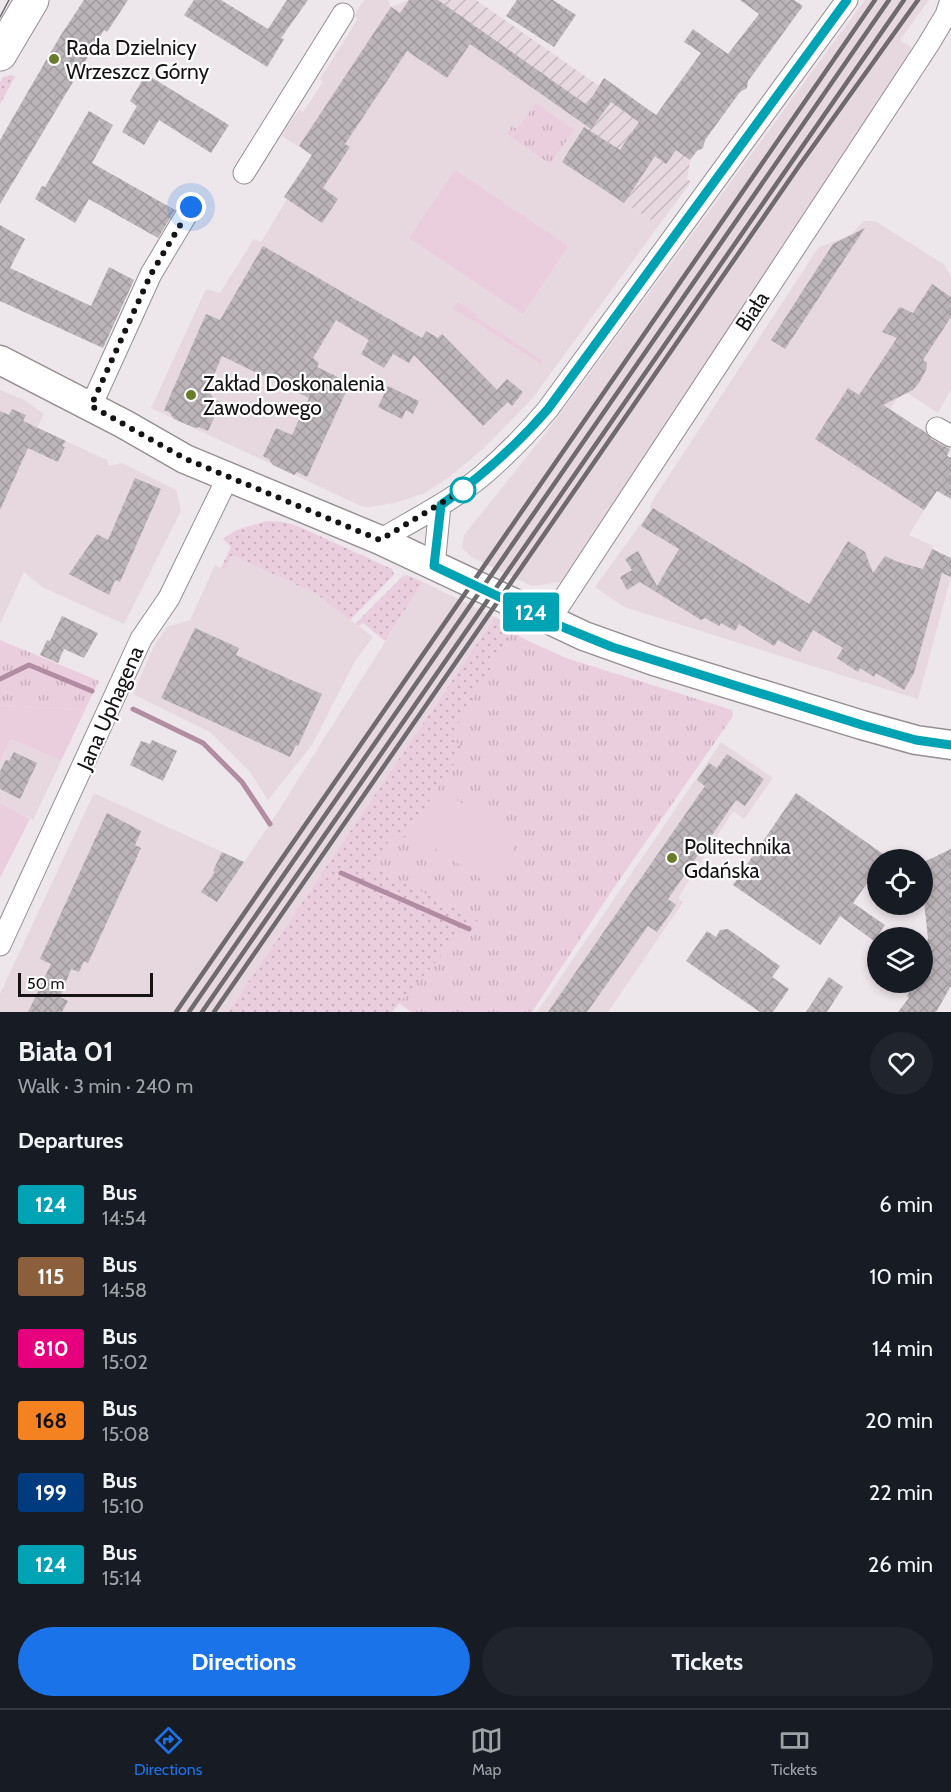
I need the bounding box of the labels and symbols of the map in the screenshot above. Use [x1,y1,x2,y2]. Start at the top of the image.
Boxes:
place label: Rada Dzielnicy Wrzeszcz Górny [66,35,209,84]
marker: Rada Dzielnicy Wrzeszcz Górny [47,52,61,66]
your location [176,192,206,222]
street label: Biała [730,287,774,335]
place label: Zakład Doskonalenia Zawodowego [203,371,385,420]
marker: Zakład Doskonalenia Zawodowego [184,388,198,402]
unlabelled marker [450,477,476,503]
line badge: 124 [496,592,566,632]
street label: Jana Uphagena [71,642,148,775]
place label: Politechnika Gdańska [684,834,791,883]
marker: Politechnika Gdańska [665,851,679,865]
scale bar [18,970,153,998]

